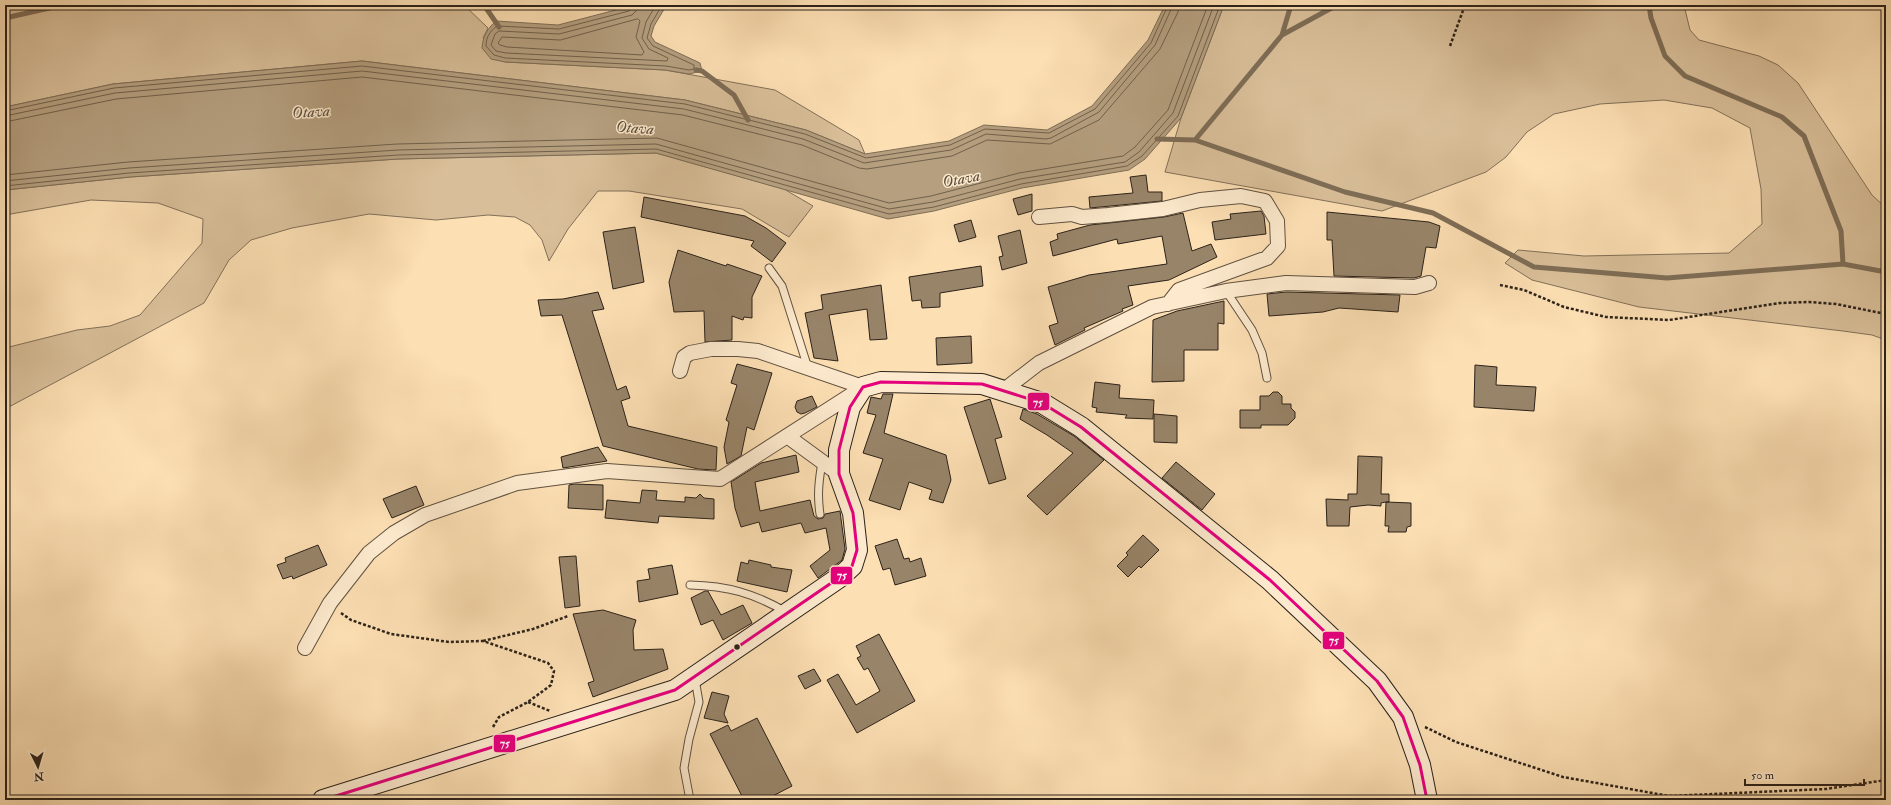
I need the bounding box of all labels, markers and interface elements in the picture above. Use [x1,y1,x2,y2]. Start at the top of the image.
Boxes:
water label: Otava [291,101,331,123]
water label: Otava [615,117,655,139]
water label: Otava [941,166,982,192]
line badge: 75 [1027,392,1050,411]
text: 75 [1033,396,1043,409]
line badge: 75 [830,566,853,585]
text: 75 [837,569,847,582]
line badge: 75 [1322,631,1345,650]
text: 75 [1329,634,1339,647]
unlabelled marker [732,642,742,652]
line badge: 75 [493,734,516,753]
text: 75 [500,737,510,750]
north arrow [18,747,58,787]
scale bar [1745,761,1864,787]
text: 50 m [1751,768,1775,783]
text: N [32,769,45,783]

